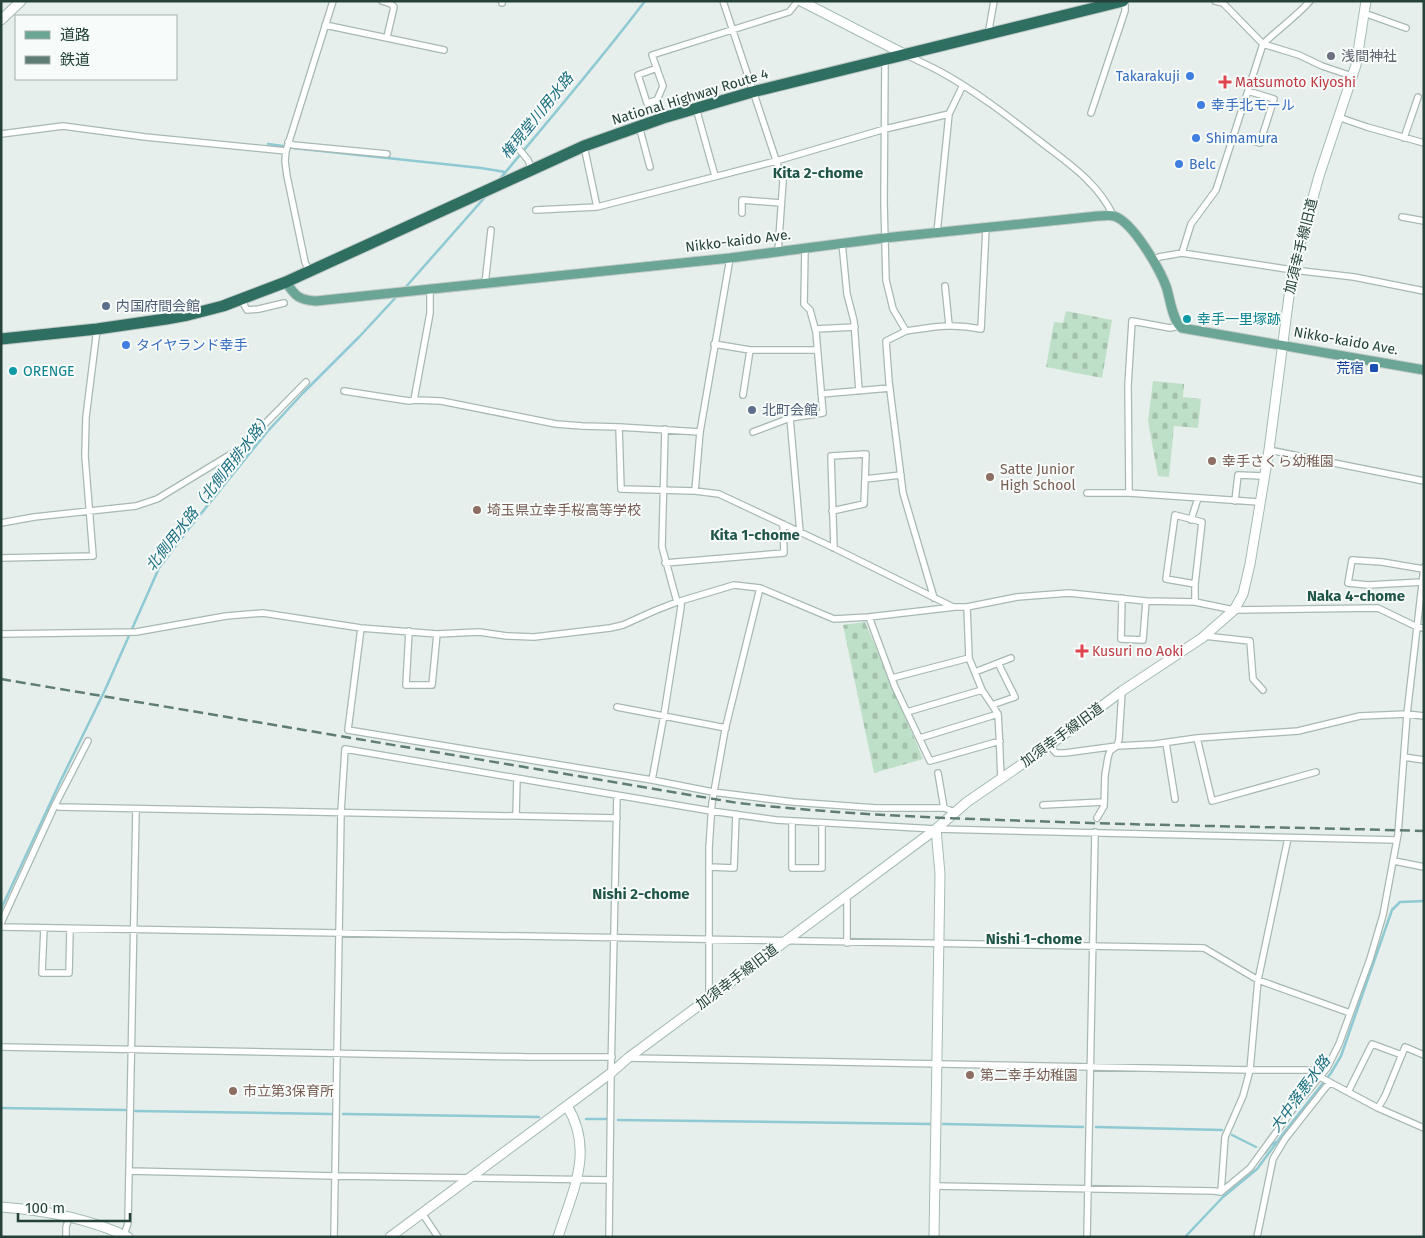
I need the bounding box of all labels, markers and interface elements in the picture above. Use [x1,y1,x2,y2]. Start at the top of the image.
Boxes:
legend [15,15,178,80]
text: 道路 [60,26,90,44]
place label: 浅間神社 [1341,48,1397,65]
marker: 浅間神社 [1325,50,1337,62]
text: 鉄道 [60,51,90,69]
street label: National Highway Route 4 [610,65,771,129]
water label: 権現堂川用水路 [497,68,578,162]
place label: Takarakuji [1116,68,1180,85]
marker: Takarakuji [1184,70,1196,82]
place label: Matsumoto Kiyoshi [1235,74,1356,91]
marker: Matsumoto Kiyoshi [1219,76,1231,88]
place label: 幸手北モール [1211,97,1295,114]
marker: 幸手北モール [1195,99,1207,111]
place label: Shimamura [1206,130,1278,147]
marker: Shimamura [1190,132,1202,144]
place label: Belc [1189,156,1216,173]
marker: Belc [1173,158,1185,170]
district label: Kita 2-chome [773,164,863,182]
street label: 加須幸手線旧道 [1281,196,1321,296]
street label: Nikko-kaido Ave. [684,226,792,256]
place label: 内国府間会館 [116,298,200,315]
marker: 内国府間会館 [100,300,112,312]
place label: 幸手一里塚跡 [1197,311,1281,328]
marker: 幸手一里塚跡 [1181,313,1193,325]
street label: Nikko-kaido Ave. [1292,323,1400,359]
place label: タイヤランド幸手 [136,337,248,354]
marker: タイヤランド幸手 [120,339,132,351]
place label: 荒宿 [1336,360,1364,377]
marker: 荒宿 [1368,362,1380,374]
place label: ORENGE [23,363,75,380]
marker: ORENGE [7,365,19,377]
place label: 北町会館 [762,402,818,419]
marker: 北町会館 [746,404,758,416]
water label: 北側用水路（北側用排水路） [142,410,276,574]
place label: 幸手さくら幼稚園 [1222,453,1334,470]
marker: 幸手さくら幼稚園 [1206,455,1218,467]
place label: Satte Junior High School [1000,461,1076,494]
marker: Satte Junior High School [984,471,996,483]
place label: 埼玉県立幸手桜高等学校 [487,502,641,519]
marker: 埼玉県立幸手桜高等学校 [471,504,483,516]
district label: Kita 1-chome [710,526,800,544]
district label: Naka 4-chome [1307,587,1405,605]
place label: Kusuri no Aoki [1092,643,1183,660]
marker: Kusuri no Aoki [1076,645,1088,657]
street label: 加須幸手線旧道 [1017,699,1107,771]
district label: Nishi 2-chome [592,885,690,903]
district label: Nishi 1-chome [986,930,1082,948]
street label: 加須幸手線旧道 [693,941,781,1013]
water label: 大中落悪水路 [1266,1051,1335,1136]
place label: 第二幸手幼稚園 [980,1067,1078,1084]
marker: 第二幸手幼稚園 [964,1069,976,1081]
place label: 市立第3保育所 [243,1083,334,1100]
marker: 市立第3保育所 [227,1085,239,1097]
scale bar [18,1190,130,1222]
text: 100 m [25,1199,65,1217]

